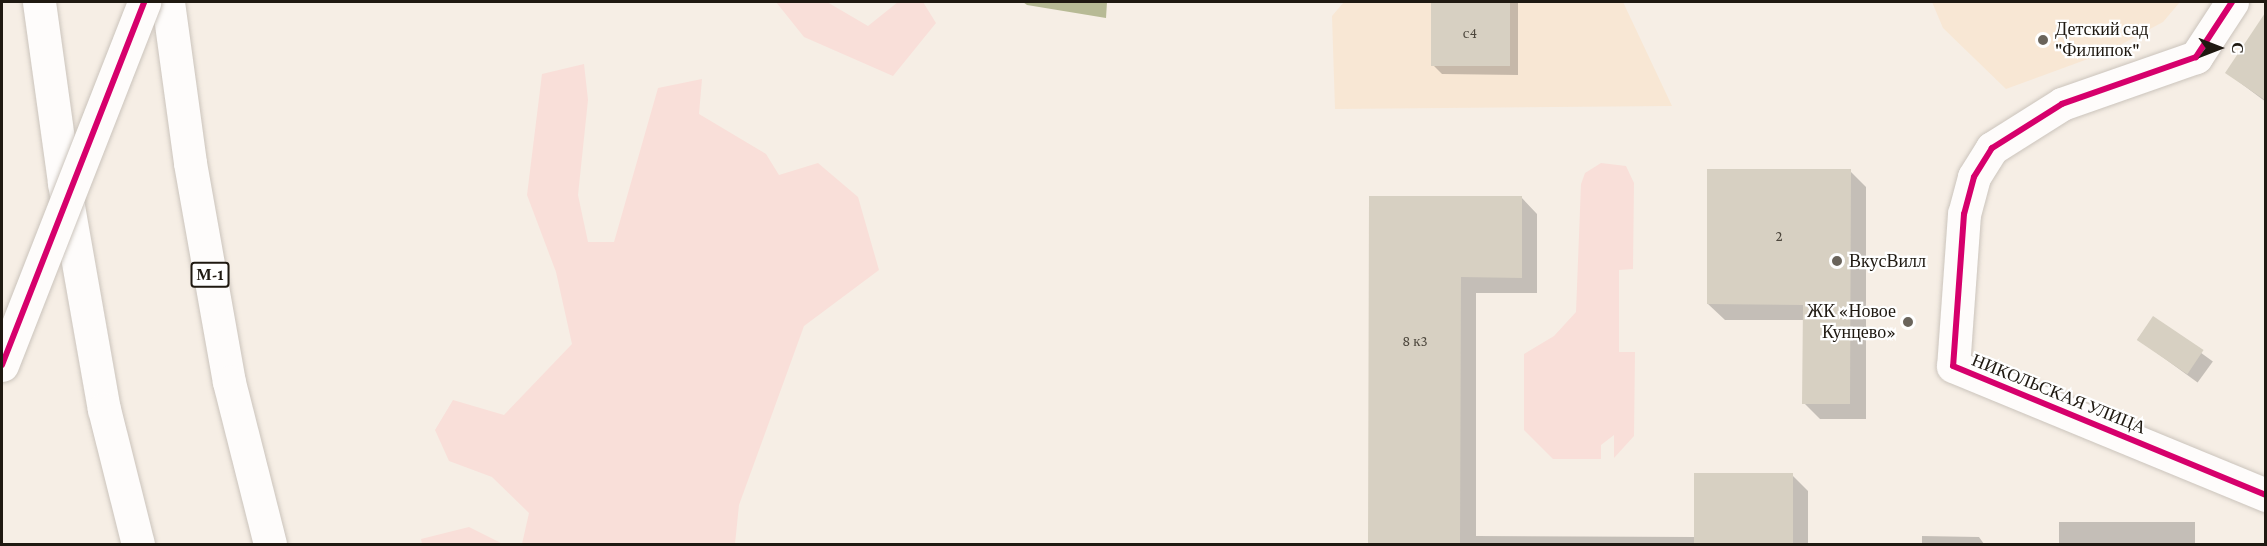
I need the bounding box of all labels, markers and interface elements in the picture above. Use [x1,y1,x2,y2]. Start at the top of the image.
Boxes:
north arrow [2189,18,2249,78]
place label: Детский сад "Филипок" [2055,19,2148,62]
house number: с4 [1463,25,1477,43]
marker: Детский сад "Филипок" [2036,33,2050,47]
text: С [2229,42,2246,54]
house number: 2 [1775,228,1783,246]
place label: ВкусВилл [1849,250,1926,272]
marker: ВкусВилл [1830,254,1844,268]
road number: М-1 [190,262,230,288]
place label: ЖК «Новое Кунцево» [1807,301,1896,344]
marker: ЖК «Новое Кунцево» [1901,315,1915,329]
house number: 8 к3 [1402,333,1428,351]
street label: НИКОЛЬСКАЯ УЛИЦА [1969,349,2149,439]

